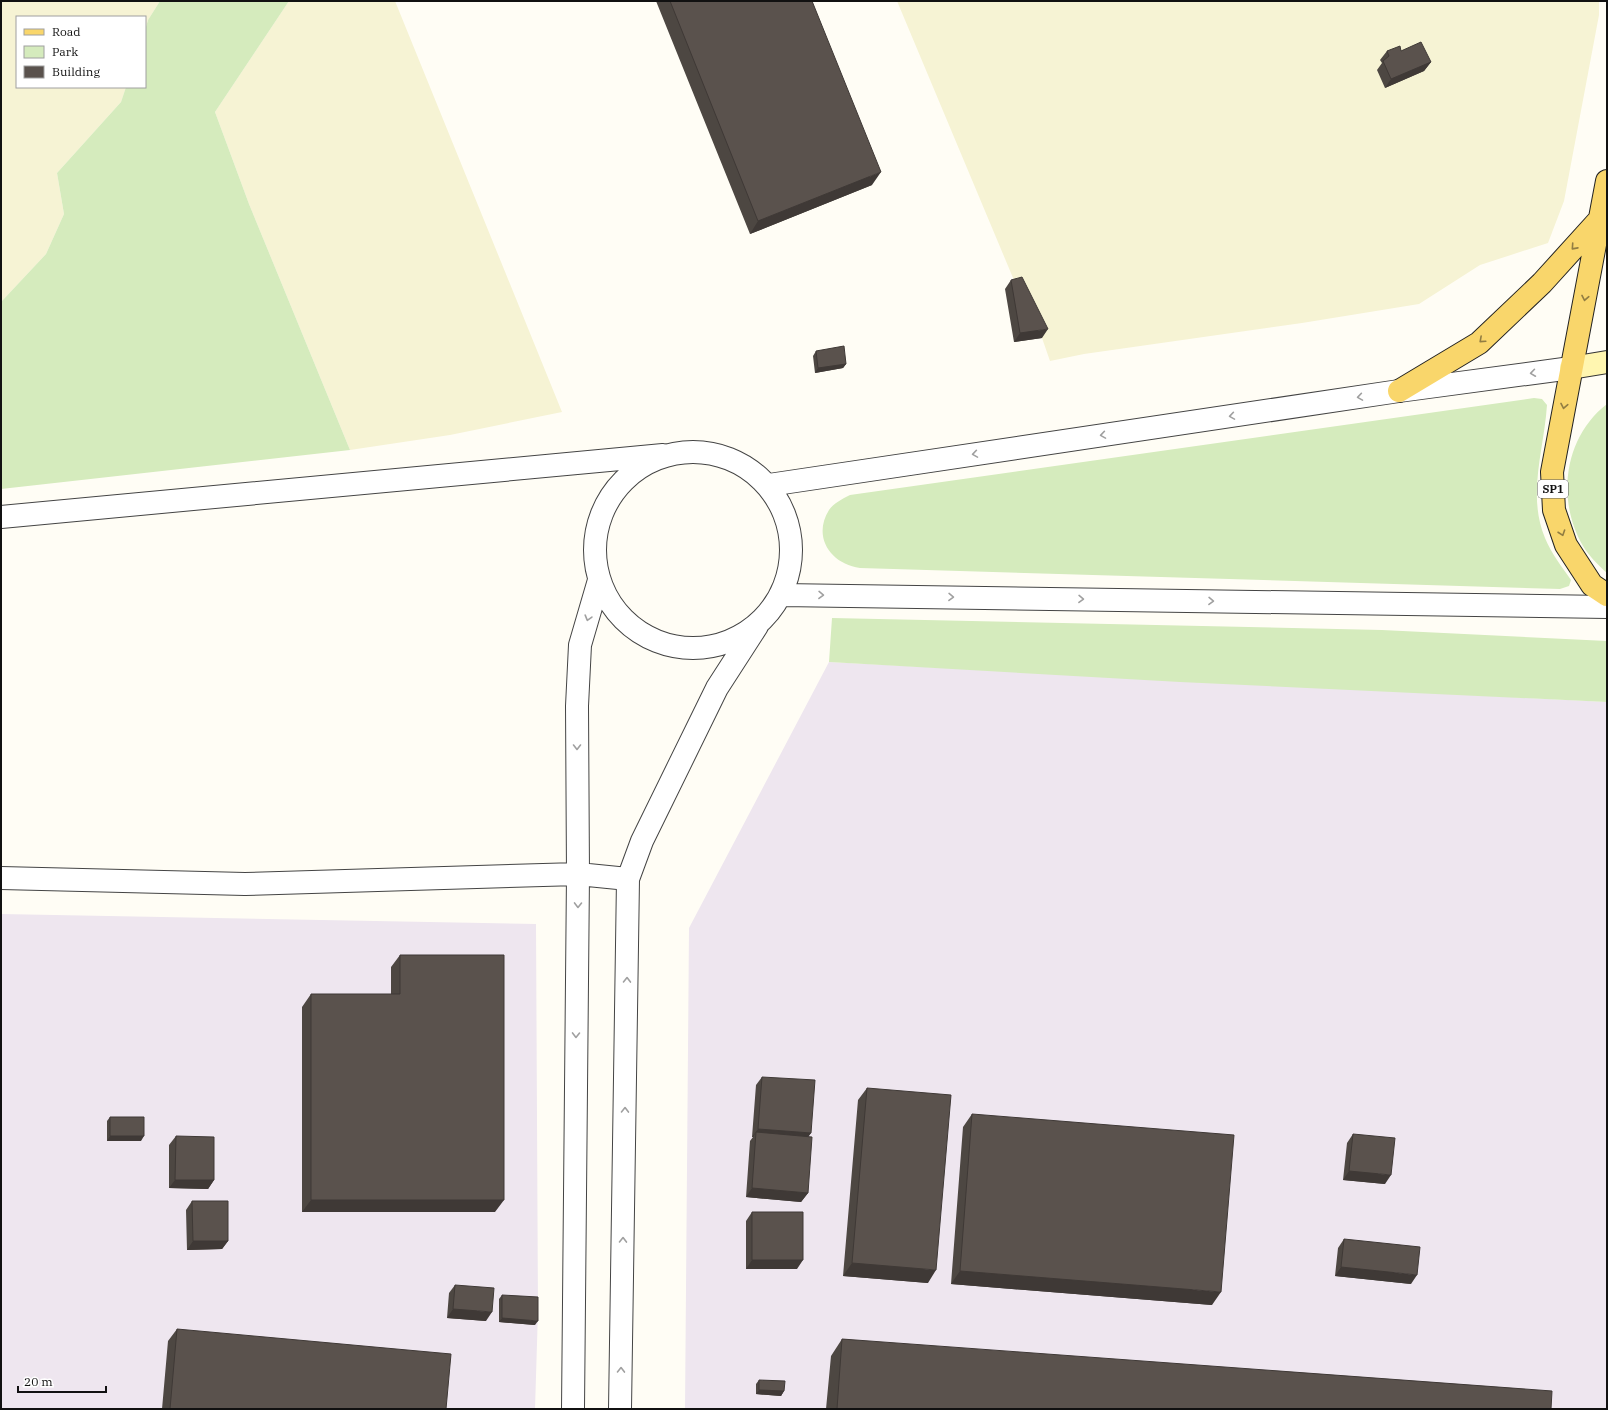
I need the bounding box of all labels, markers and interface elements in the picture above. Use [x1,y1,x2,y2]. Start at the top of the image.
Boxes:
legend [16,16,146,88]
text: Road [52,24,81,39]
text: Park [52,44,78,59]
text: Building [52,64,100,79]
one-way arrow [1571,243,1578,250]
one-way arrow [1581,295,1589,301]
one-way arrow [1480,335,1487,342]
one-way arrow [1530,368,1536,377]
one-way arrow [1357,392,1363,401]
one-way arrow [1560,403,1569,409]
one-way arrow [1229,411,1235,420]
one-way arrow [1100,430,1106,439]
one-way arrow [972,449,978,458]
road number: SP1 [1538,480,1568,498]
one-way arrow [1557,530,1566,537]
one-way arrow [818,591,824,600]
one-way arrow [948,593,954,601]
one-way arrow [1078,595,1084,603]
one-way arrow [1208,597,1214,605]
one-way arrow [584,614,593,621]
one-way arrow [573,744,581,750]
one-way arrow [573,902,582,908]
one-way arrow [623,977,631,983]
one-way arrow [572,1032,580,1038]
one-way arrow [621,1107,629,1113]
one-way arrow [619,1237,627,1243]
one-way arrow [617,1367,625,1373]
scale bar [18,1368,106,1394]
text: 20 m [24,1374,53,1389]

